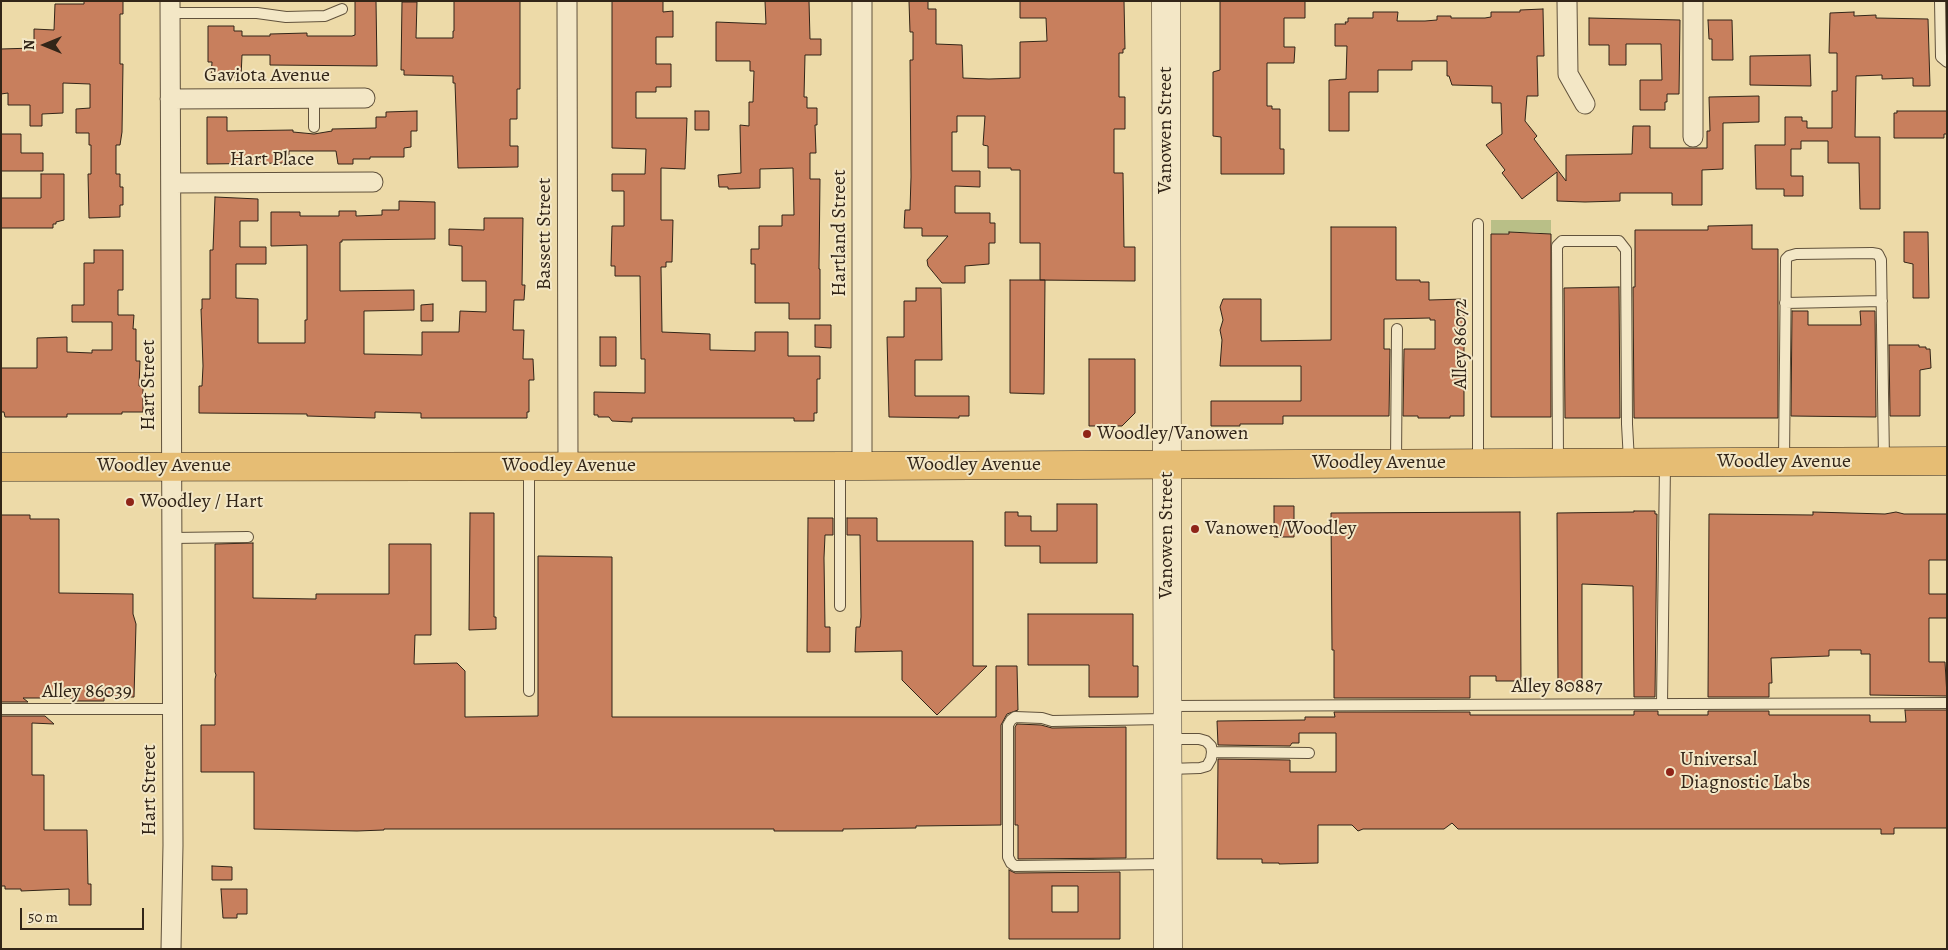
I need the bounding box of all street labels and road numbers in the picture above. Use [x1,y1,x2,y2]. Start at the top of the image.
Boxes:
street label: Gaviota Avenue [204,64,330,88]
street label: Vanowen Street [1154,66,1178,194]
street label: Hart Place [230,148,314,172]
street label: Hartland Street [828,169,852,297]
street label: Bassett Street [533,178,557,290]
street label: Alley 86072 [1449,299,1473,389]
street label: Hart Street [137,339,161,431]
street label: Woodley Avenue [1717,450,1851,474]
street label: Woodley Avenue [1312,451,1446,475]
street label: Woodley Avenue [907,453,1041,477]
street label: Woodley Avenue [97,454,231,478]
street label: Woodley Avenue [502,454,636,478]
street label: Vanowen Street [1155,471,1179,599]
street label: Alley 80887 [1511,675,1603,699]
street label: Alley 86039 [42,680,132,704]
street label: Hart Street [138,744,162,836]

